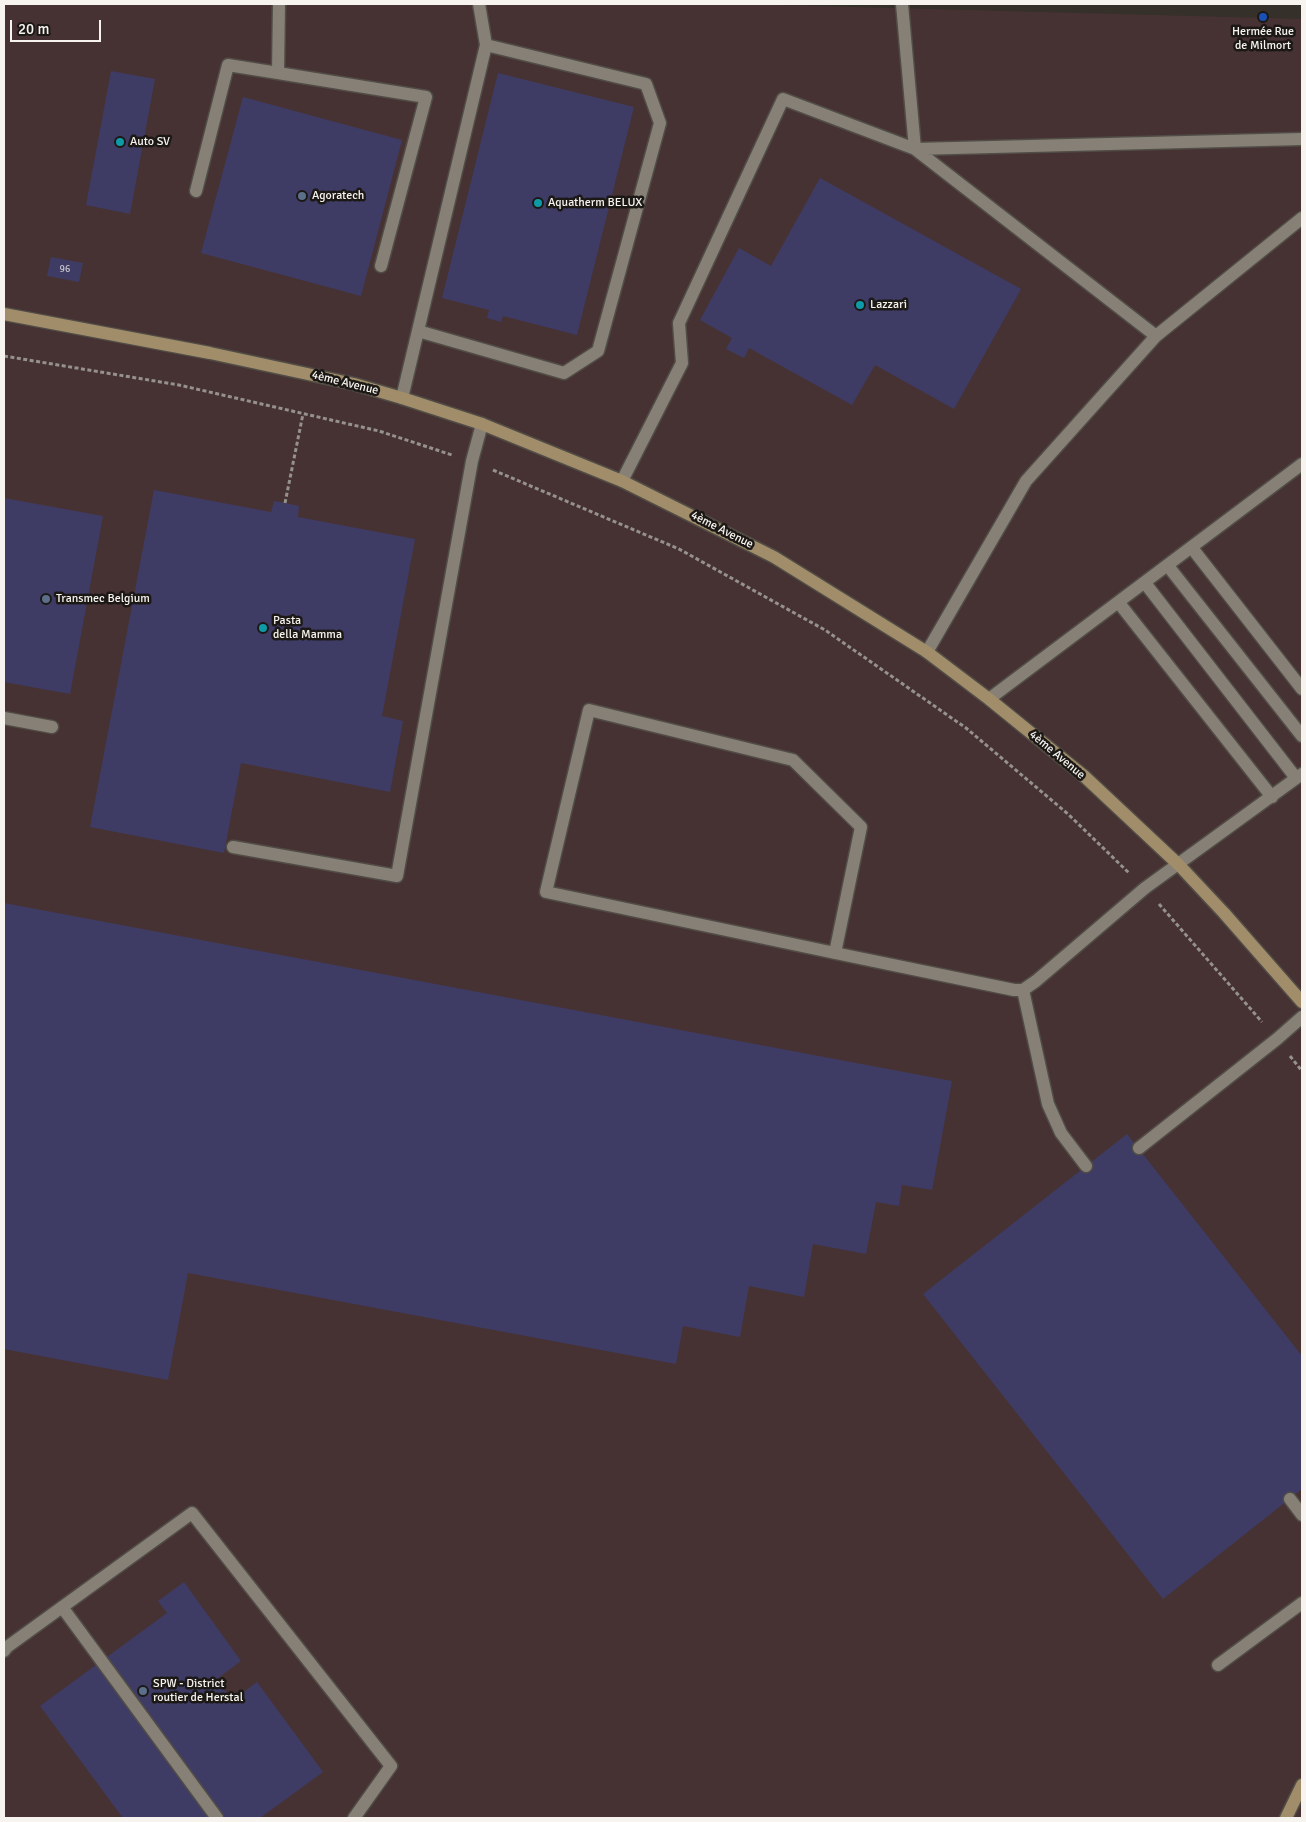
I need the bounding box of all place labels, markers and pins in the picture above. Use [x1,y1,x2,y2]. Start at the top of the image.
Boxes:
marker: Hermée Rue de Milmort [1257,11,1269,23]
place label: Hermée Rue de Milmort [1232,25,1294,53]
place label: Auto SV [130,135,170,149]
marker: Auto SV [114,136,126,148]
place label: Agoratech [312,189,364,203]
marker: Agoratech [296,190,308,202]
place label: Aquatherm BELUX [548,196,642,210]
marker: Aquatherm BELUX [532,197,544,209]
place label: Lazzari [870,298,907,312]
marker: Lazzari [854,299,866,311]
place label: Transmec Belgium [56,592,150,606]
marker: Transmec Belgium [40,593,52,605]
place label: Pasta della Mamma [273,614,342,642]
marker: Pasta della Mamma [257,622,269,634]
place label: SPW - District routier de Herstal [153,1677,243,1705]
marker: SPW - District routier de Herstal [137,1685,149,1697]

